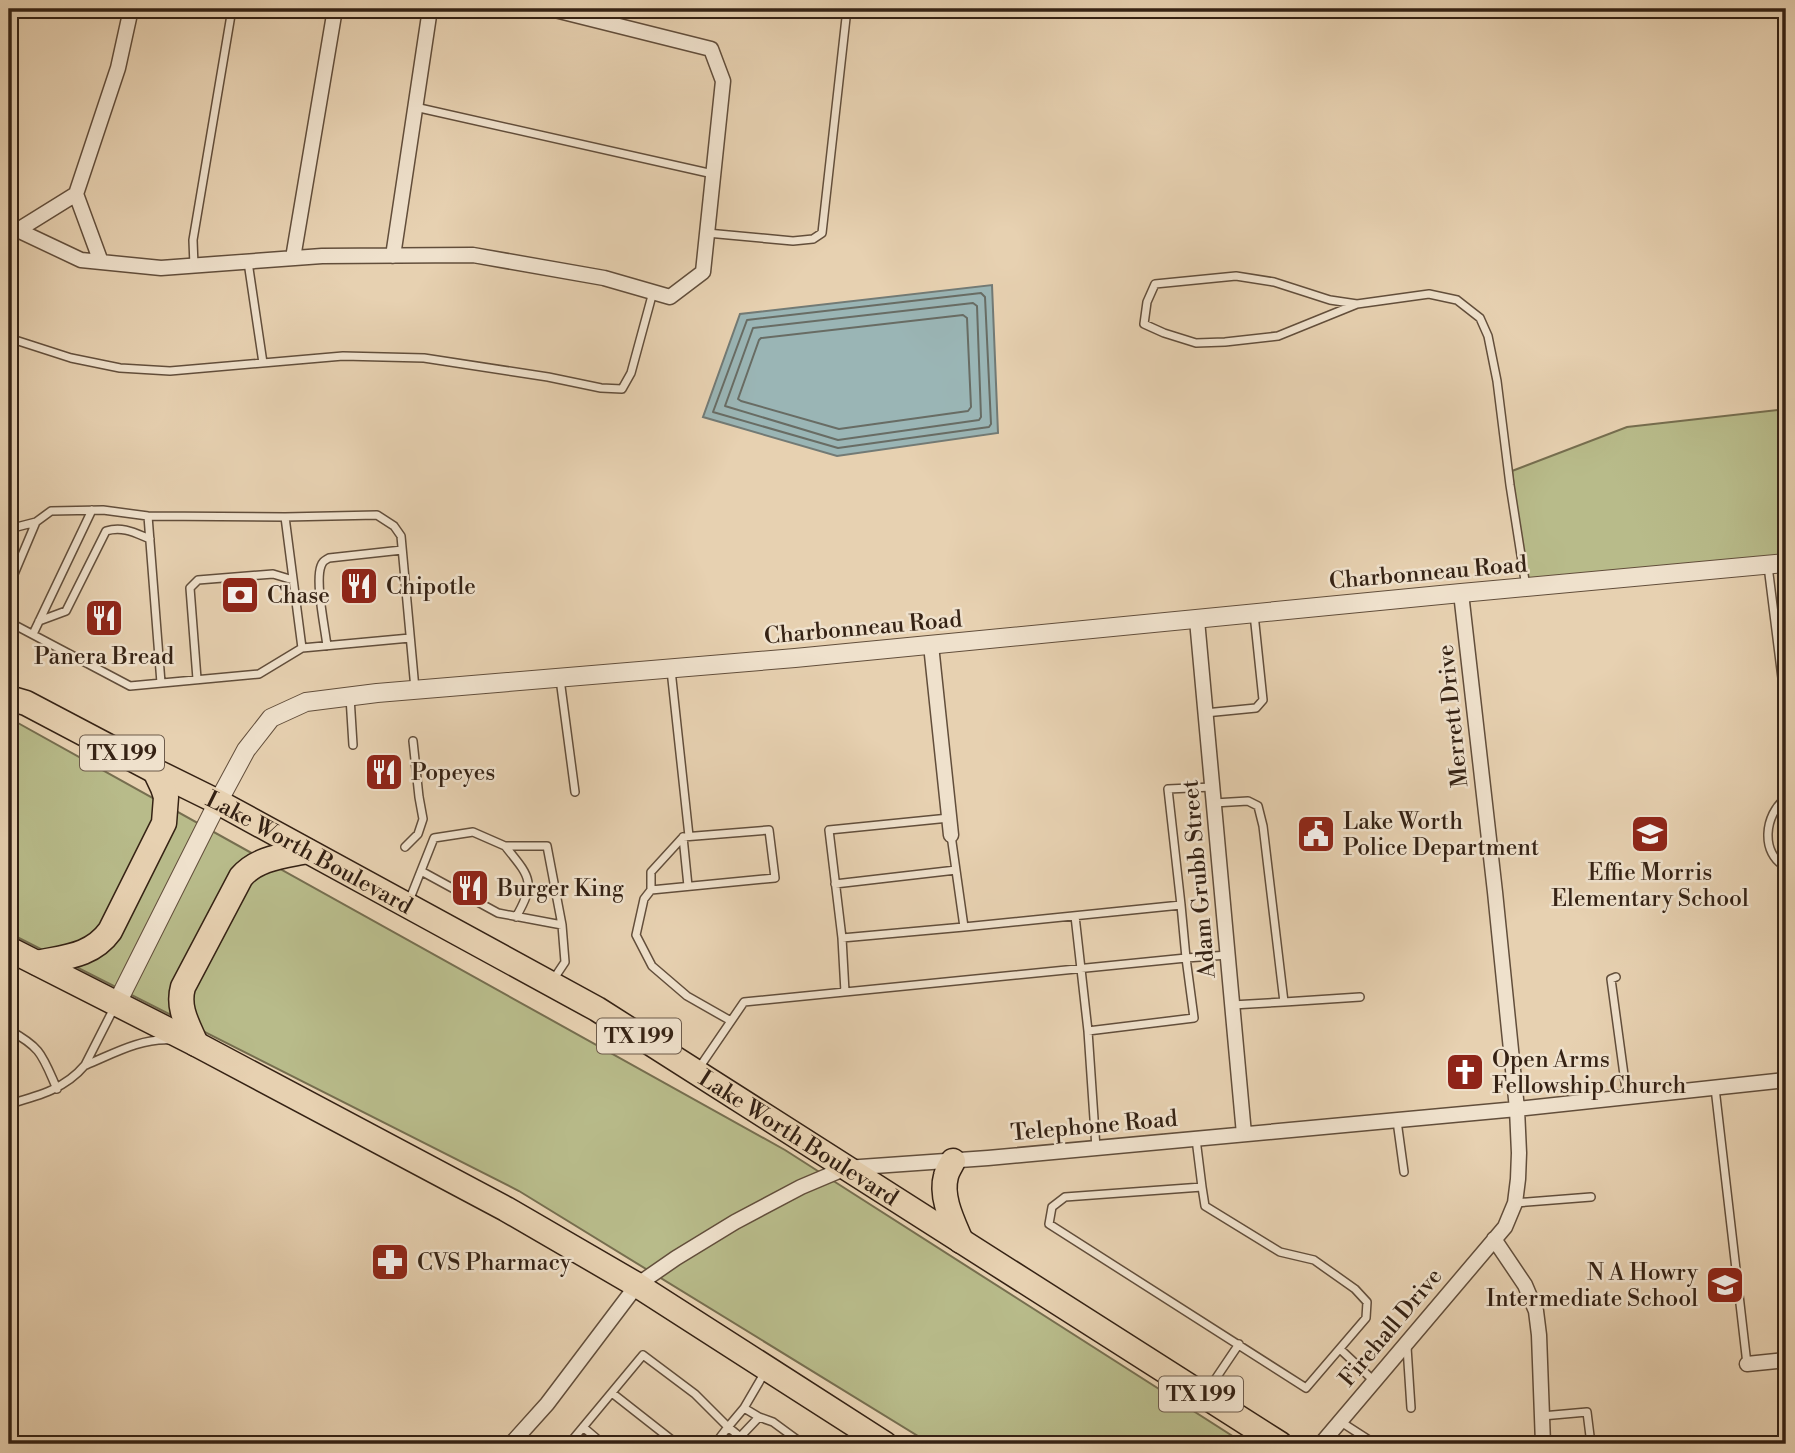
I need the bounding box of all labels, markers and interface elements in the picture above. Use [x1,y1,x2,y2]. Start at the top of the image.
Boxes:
street label: Charbonneau Road [1328,550,1528,596]
restaurant icon: Chipotle [338,565,380,607]
place label: Chipotle [386,573,476,601]
bank icon: Chase [219,574,261,616]
place label: Chase [267,582,330,610]
restaurant icon: Panera Bread [83,597,125,639]
street label: Charbonneau Road [763,605,963,651]
place label: Panera Bread [34,643,174,671]
street label: Merrett Drive [1432,643,1474,789]
road number: TX 199 [80,736,164,770]
restaurant icon: Popeyes [363,751,405,793]
place label: Popeyes [411,759,495,787]
street label: Adam Grubb Street [1176,779,1222,980]
street label: Lake Worth Boulevard [201,785,417,921]
place label: Lake Worth Police Department [1343,808,1539,862]
public building icon: Lake Worth Police Department [1295,813,1337,855]
school or university icon: Effie Morris Elementary School [1629,813,1671,855]
place label: Effie Morris Elementary School [1551,859,1749,913]
restaurant icon: Burger King [449,867,491,909]
place label: Burger King [496,875,624,903]
road number: TX 199 [597,1018,681,1054]
place label: Open Arms Fellowship Church [1492,1046,1687,1100]
church icon: Open Arms Fellowship Church [1444,1051,1486,1093]
street label: Lake Worth Boulevard [693,1065,903,1212]
street label: Telephone Road [1009,1105,1179,1147]
pharmacy icon: CVS Pharmacy [369,1241,411,1283]
place label: CVS Pharmacy [417,1249,572,1277]
place label: N A Howry Intermediate School [1486,1259,1699,1313]
street label: Firehall Drive [1333,1263,1448,1393]
school or university icon: N A Howry Intermediate School [1704,1264,1746,1306]
road number: TX 199 [1159,1376,1243,1412]

